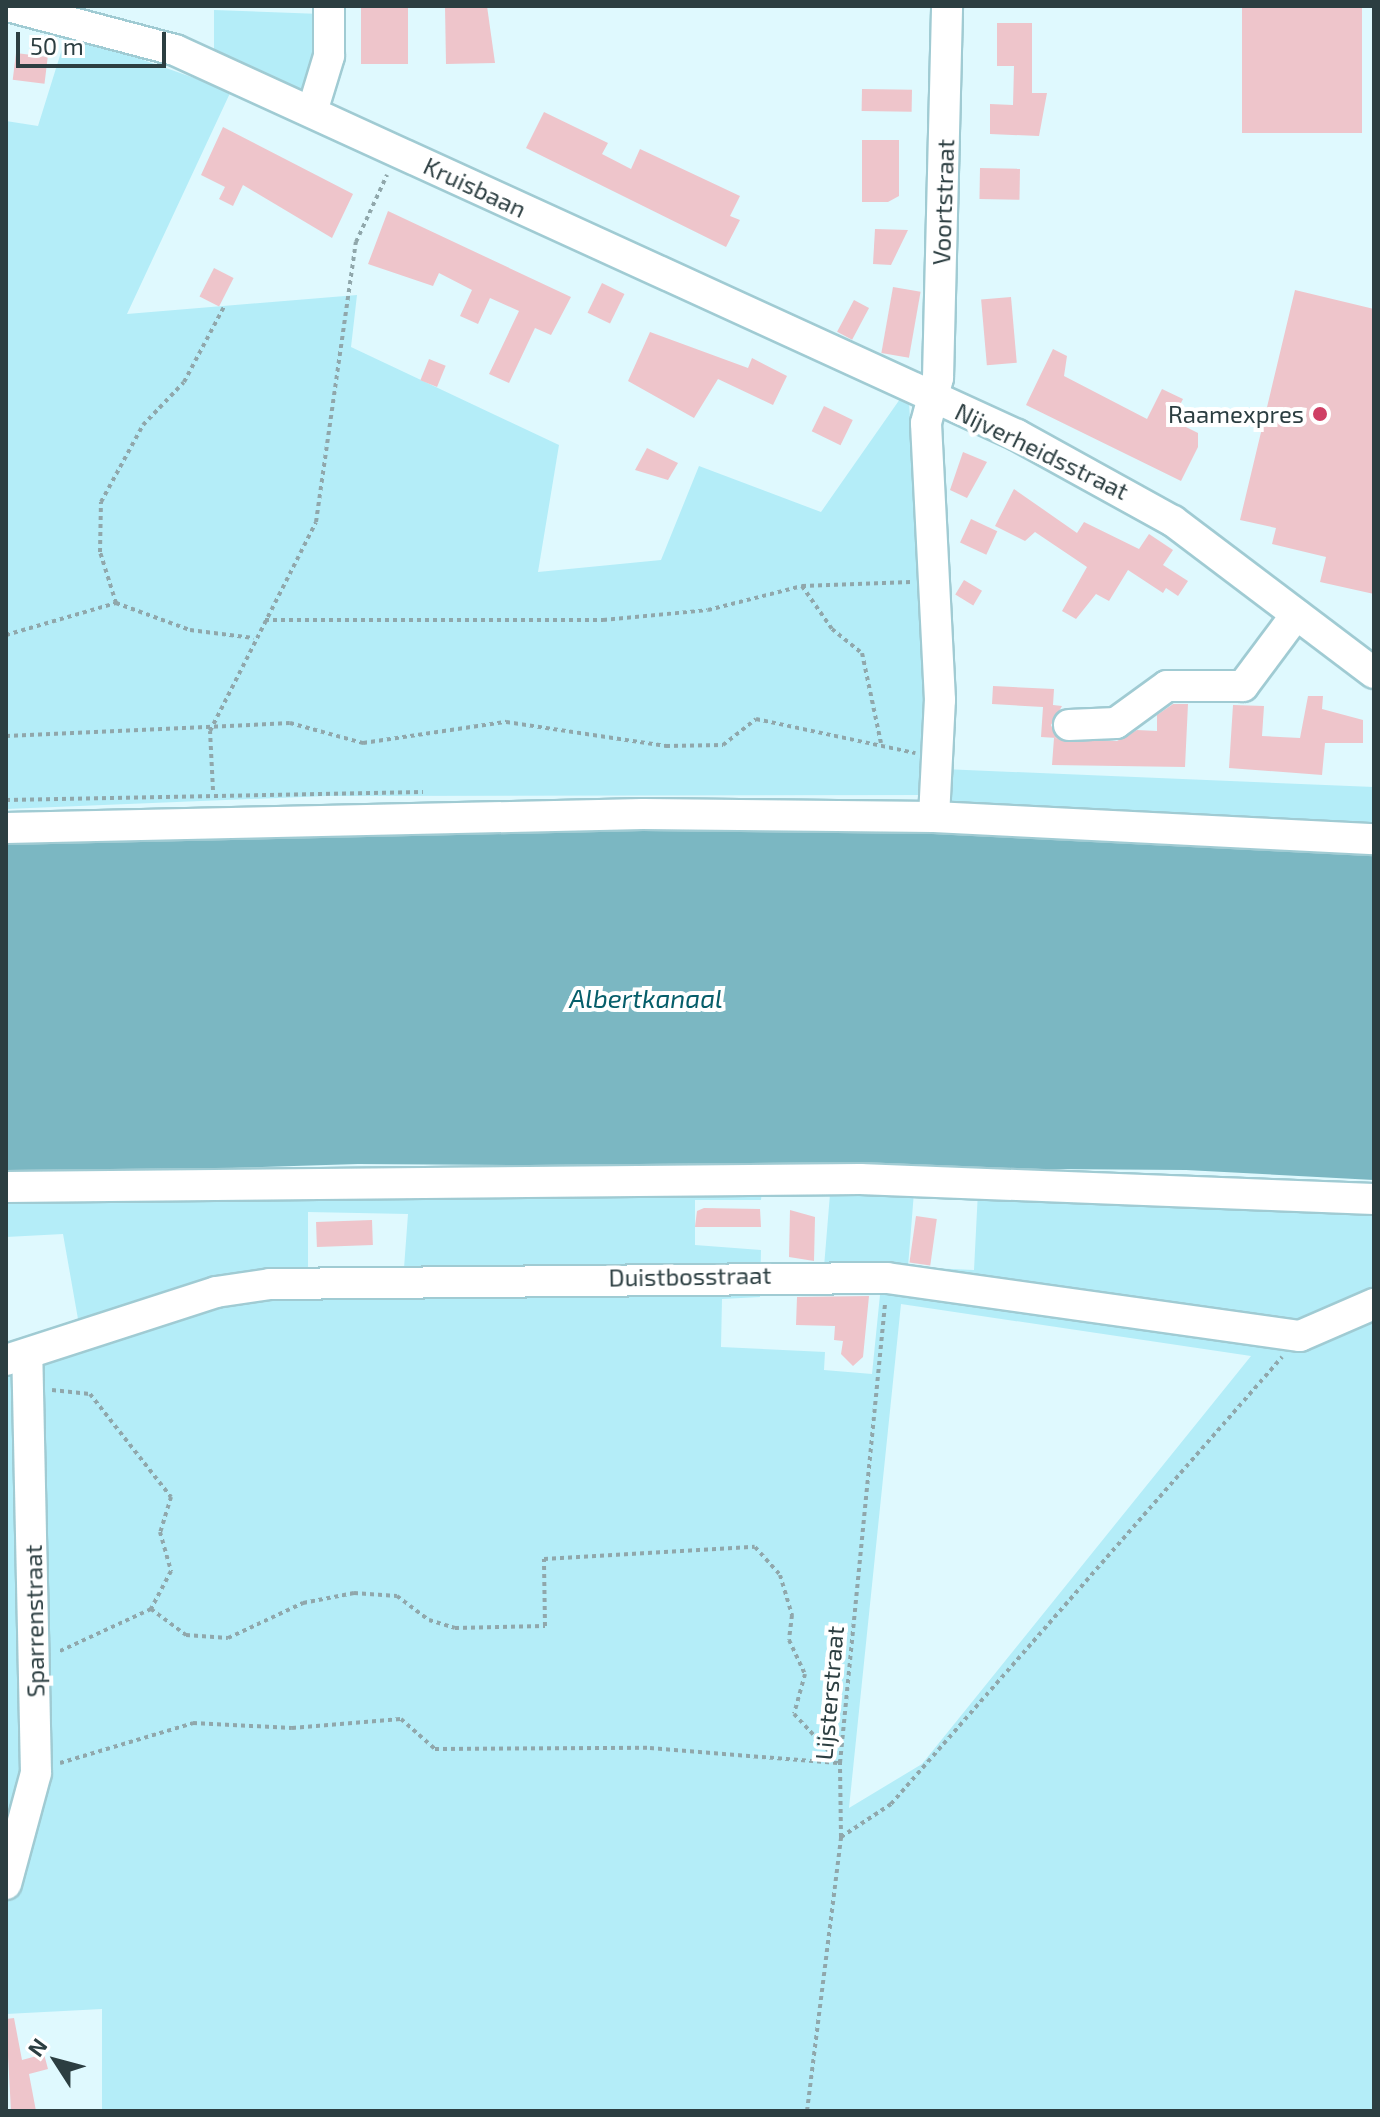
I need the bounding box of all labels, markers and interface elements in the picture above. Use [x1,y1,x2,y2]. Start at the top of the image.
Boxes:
scale bar [20,16,170,66]
text: 50 m [30,31,84,60]
street label: Voortstraat [926,138,960,266]
street label: Kruisbaan [419,151,531,223]
street label: Nijverheidsstraat [951,397,1133,505]
place label: Raamexpres [1168,400,1304,428]
marker: Raamexpres [1311,405,1329,423]
water label: Albertkanaal [569,982,723,1014]
street label: Duistbosstraat [608,1260,772,1292]
street label: Sparrenstraat [18,1544,50,1698]
street label: Lijsterstraat [809,1625,849,1761]
north arrow [16,2021,96,2101]
text: N [21,2033,52,2061]

